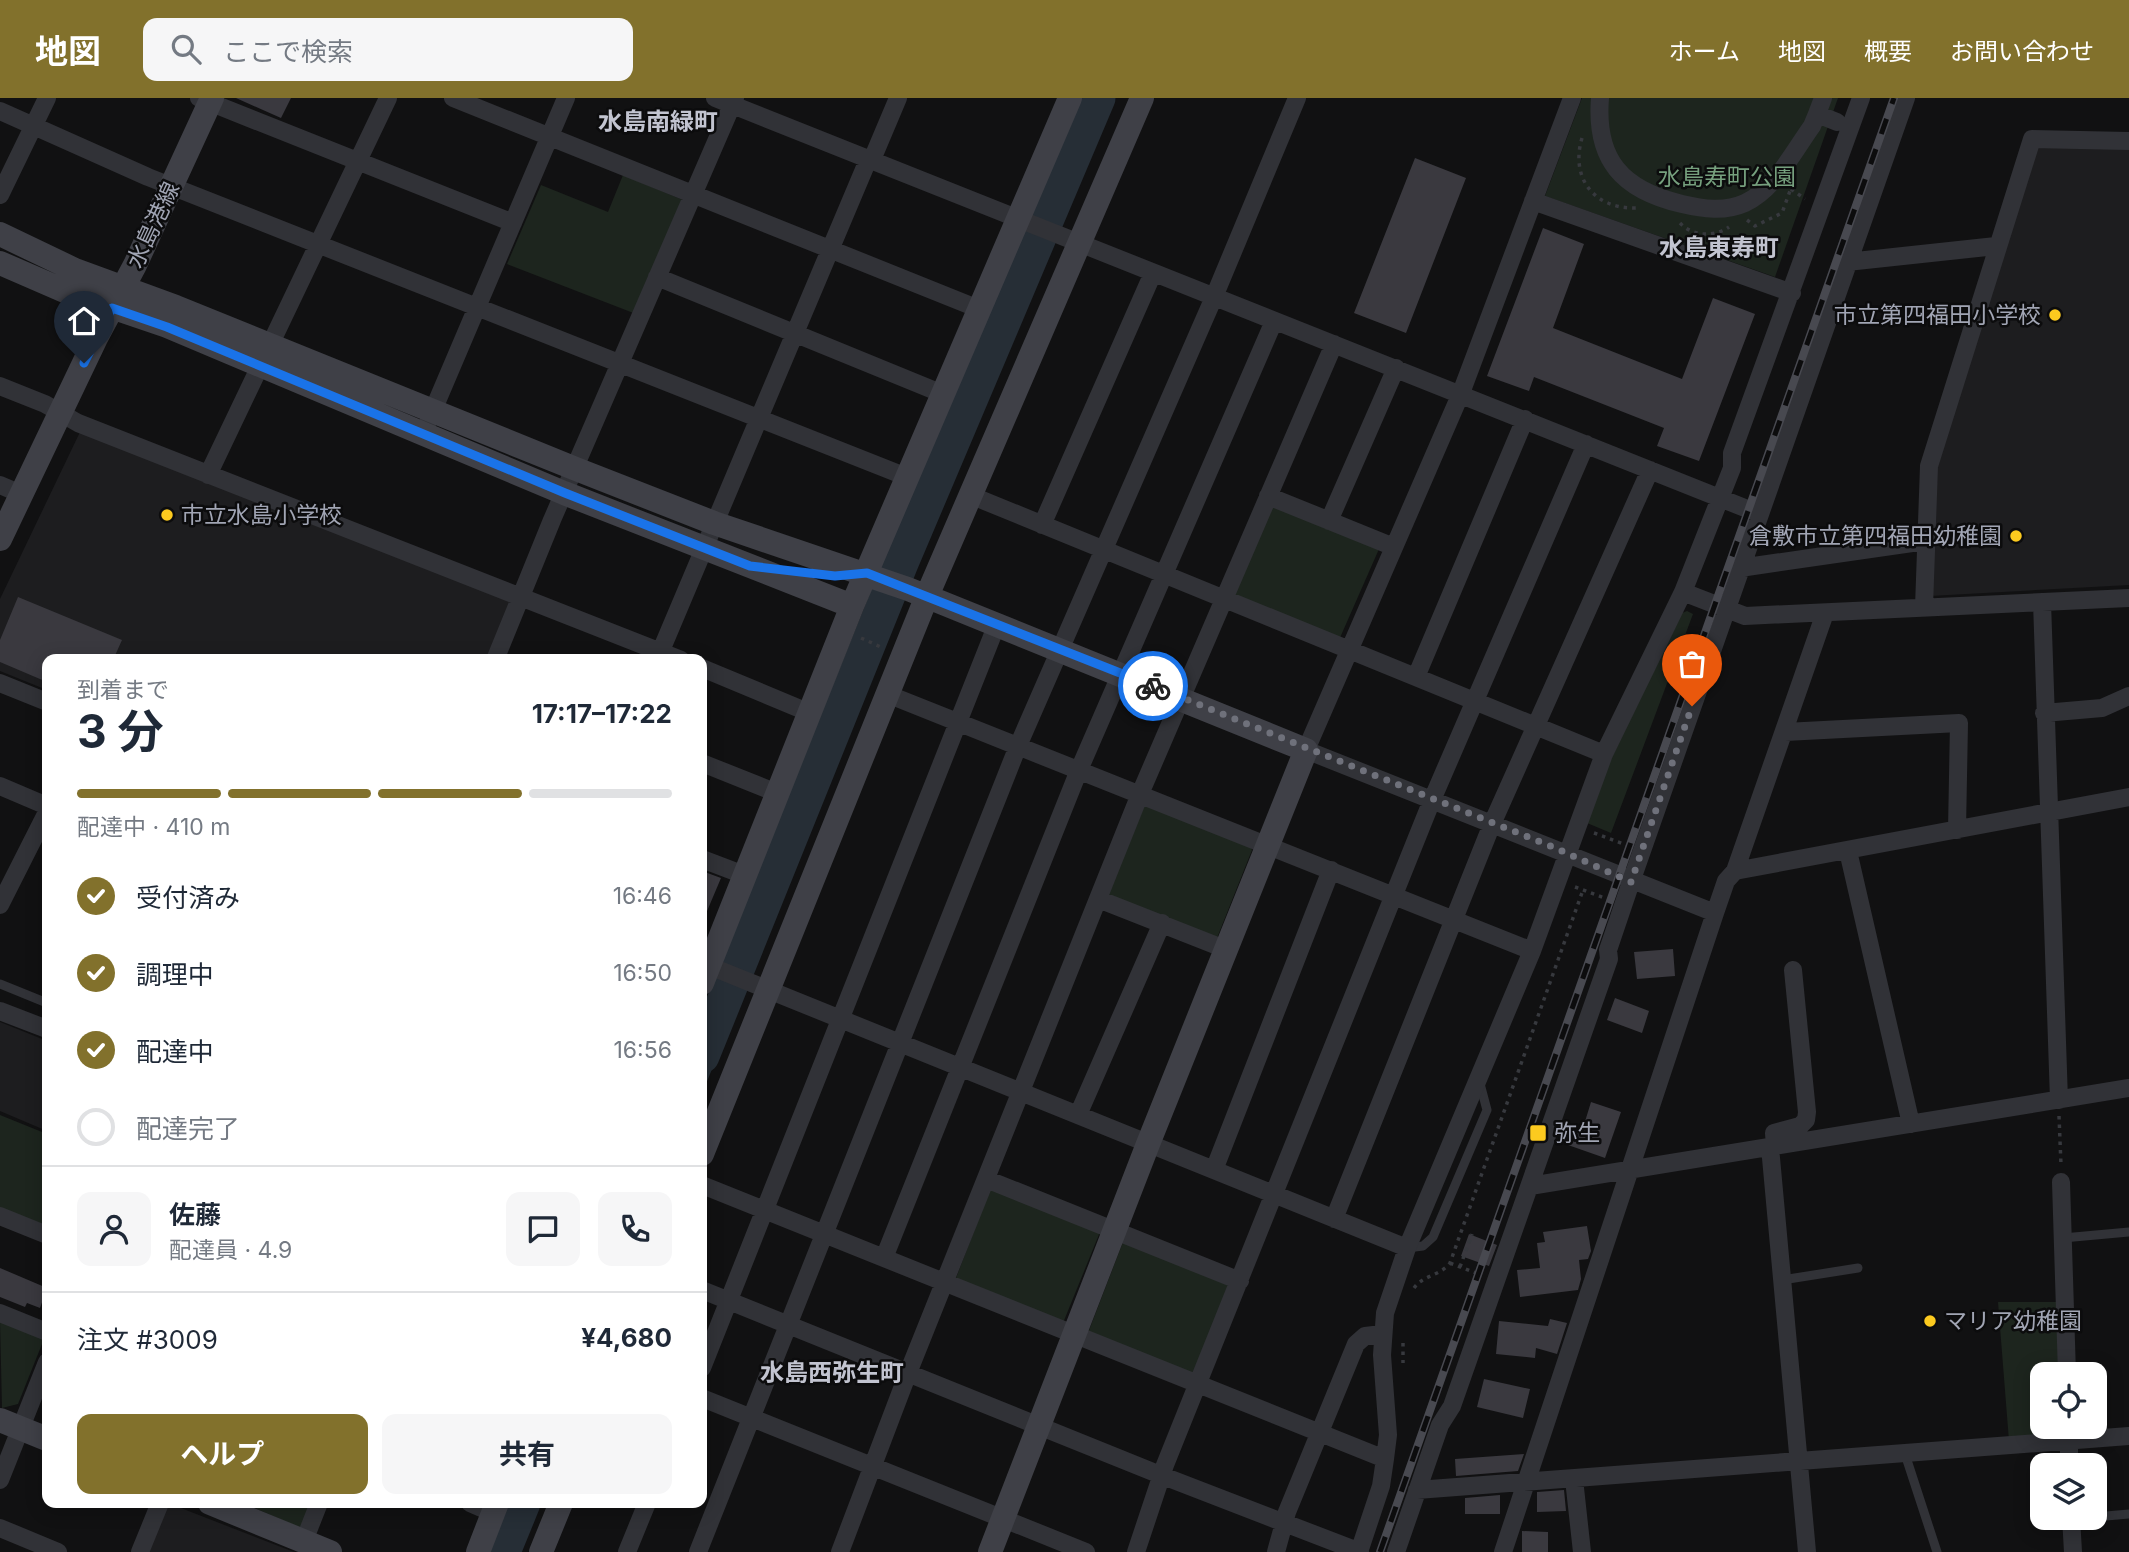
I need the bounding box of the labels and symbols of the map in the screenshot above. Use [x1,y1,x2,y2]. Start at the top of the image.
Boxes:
district label: 水島南緑町 [598,107,718,136]
park label: 水島寿町公園 [1658,163,1796,191]
street label: 水島港線 [121,177,185,273]
district label: 水島東寿町 [1659,233,1779,262]
pin [54,291,114,363]
place label: 市立第四福田小学校 [1834,301,2041,329]
marker: 市立第四福田小学校 [2047,307,2063,323]
place label: 市立水島小学校 [181,501,342,529]
marker: 市立水島小学校 [159,507,175,523]
place label: 倉敷市立第四福田幼稚園 [1749,522,2002,550]
marker: 倉敷市立第四福田幼稚園 [2008,528,2024,544]
pin [1662,634,1722,706]
courier [1118,651,1188,721]
place label: 弥生 [1554,1119,1600,1147]
marker: 弥生 [1528,1123,1548,1143]
place label: マリア幼稚園 [1944,1307,2082,1335]
marker: マリア幼稚園 [1922,1313,1938,1329]
district label: 水島西弥生町 [760,1358,904,1387]

